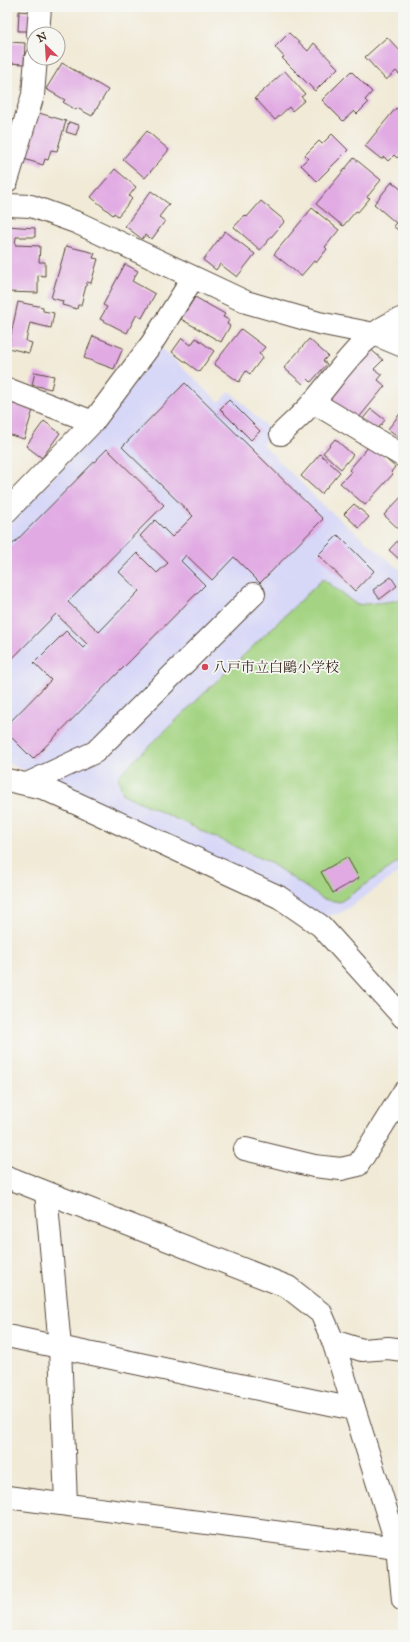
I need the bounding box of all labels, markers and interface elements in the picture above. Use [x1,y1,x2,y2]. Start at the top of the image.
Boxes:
north arrow [26,26,66,66]
text: N [35,29,50,45]
place label: 八戸市立白鷗小学校 [213,659,339,676]
marker: 八戸市立白鷗小学校 [200,662,210,672]

